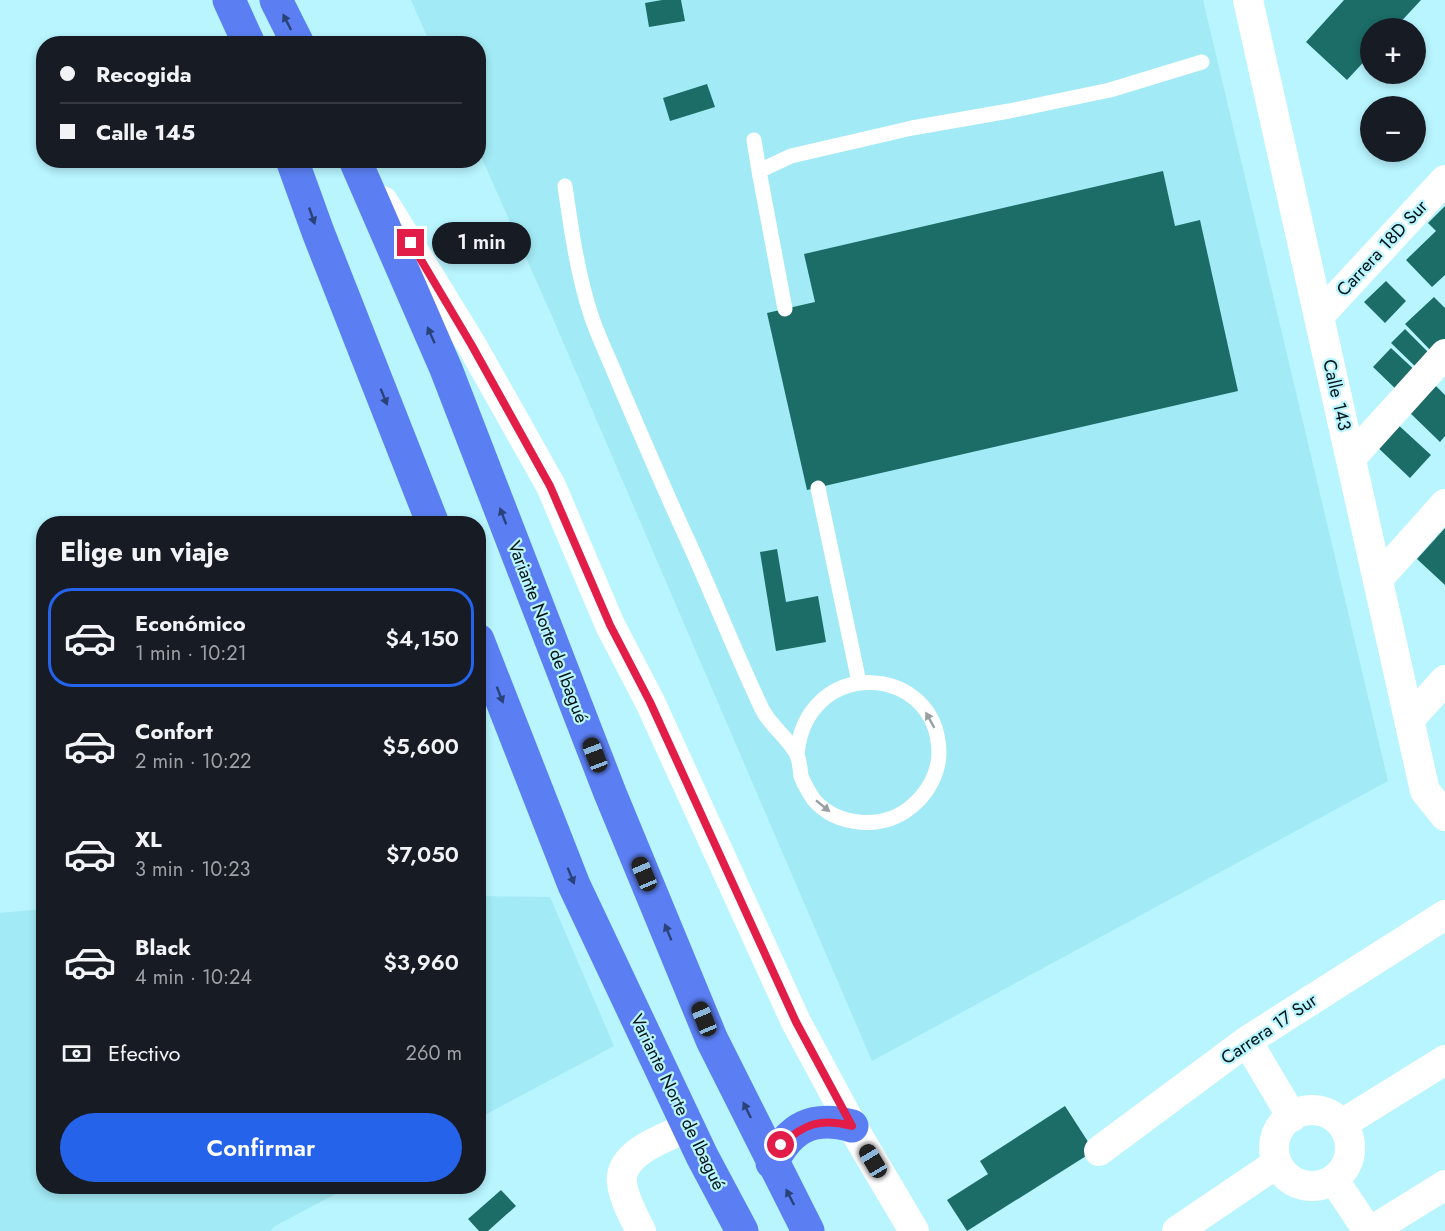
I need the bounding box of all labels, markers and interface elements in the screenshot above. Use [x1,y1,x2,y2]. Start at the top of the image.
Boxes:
one-way arrow [282,13,291,30]
map controls [1360,18,1426,162]
button: + [1360,18,1426,84]
text: Recogida [96,58,192,90]
button: − [1360,96,1426,162]
text: Calle 145 [96,116,195,148]
street label: Carrera 18D Sur [1330,193,1434,302]
one-way arrow [307,207,317,225]
callout: 1 min [432,222,531,264]
text: 1 min [457,228,506,257]
route end [397,229,424,256]
one-way arrow [426,326,435,344]
street label: Calle 143 [1316,357,1358,433]
one-way arrow [379,388,389,406]
one-way arrow [498,507,507,525]
text: Elige un viaje [60,532,229,571]
street label: Variante Norte de Ibagué [501,537,595,727]
text: Económico [135,607,246,639]
icon: car [63,611,117,665]
text: $4,150 [385,622,459,654]
text: 1 min · 10:21 [135,639,247,668]
one-way arrow [495,686,505,704]
one-way arrow [925,711,935,728]
text: Confort [135,715,213,747]
icon: car [63,719,117,773]
text: $5,600 [383,730,459,762]
car [580,735,610,775]
text: 2 min · 10:22 [135,747,251,776]
one-way arrow [815,799,830,812]
text: XL [135,823,162,855]
icon: car [63,827,117,881]
text: $7,050 [386,838,459,870]
car [629,854,659,894]
text: 3 min · 10:23 [135,855,251,884]
one-way arrow [566,867,576,885]
one-way arrow [663,922,673,940]
text: Black [135,931,191,963]
icon: car [63,935,117,989]
text: $3,960 [383,946,459,978]
text: 4 min · 10:24 [135,963,252,992]
street label: Carrera 17 Sur [1216,987,1323,1071]
car [689,999,719,1039]
street label: Variante Norte de Ibagué [624,1010,732,1194]
icon: cash [60,1037,93,1070]
text: Efectivo [108,1037,181,1069]
text: 260 m [406,1039,462,1068]
one-way arrow [742,1101,752,1119]
button: Confirmar [60,1113,462,1182]
route start [767,1131,794,1158]
car [856,1141,890,1181]
one-way arrow [785,1188,795,1205]

